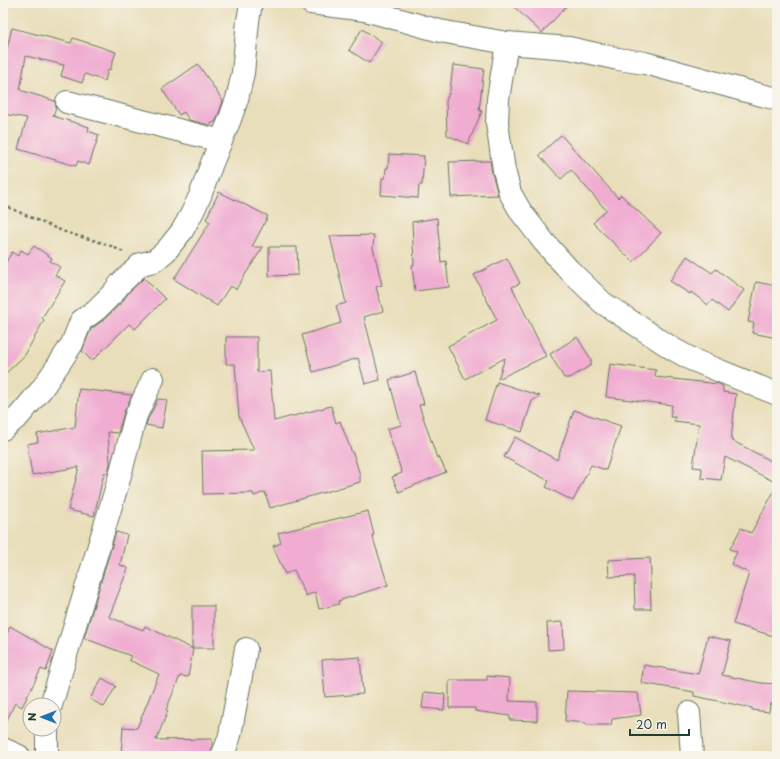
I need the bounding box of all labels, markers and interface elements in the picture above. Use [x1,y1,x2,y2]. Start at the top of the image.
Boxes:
north arrow [22,697,62,737]
scale bar [630,711,689,737]
text: N [23,712,40,721]
text: 20 m [636,715,667,733]

